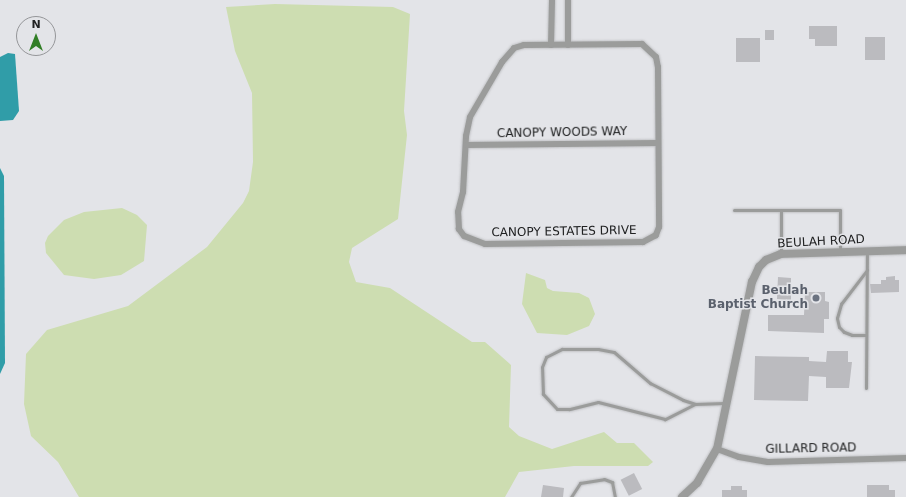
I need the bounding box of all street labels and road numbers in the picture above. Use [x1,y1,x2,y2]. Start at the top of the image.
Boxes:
street label: CANOPY WOODS WAY [497,125,627,141]
street label: CANOPY ESTATES DRIVE [491,224,637,240]
street label: BEULAH ROAD [777,233,865,251]
street label: GILLARD ROAD [765,441,857,457]

